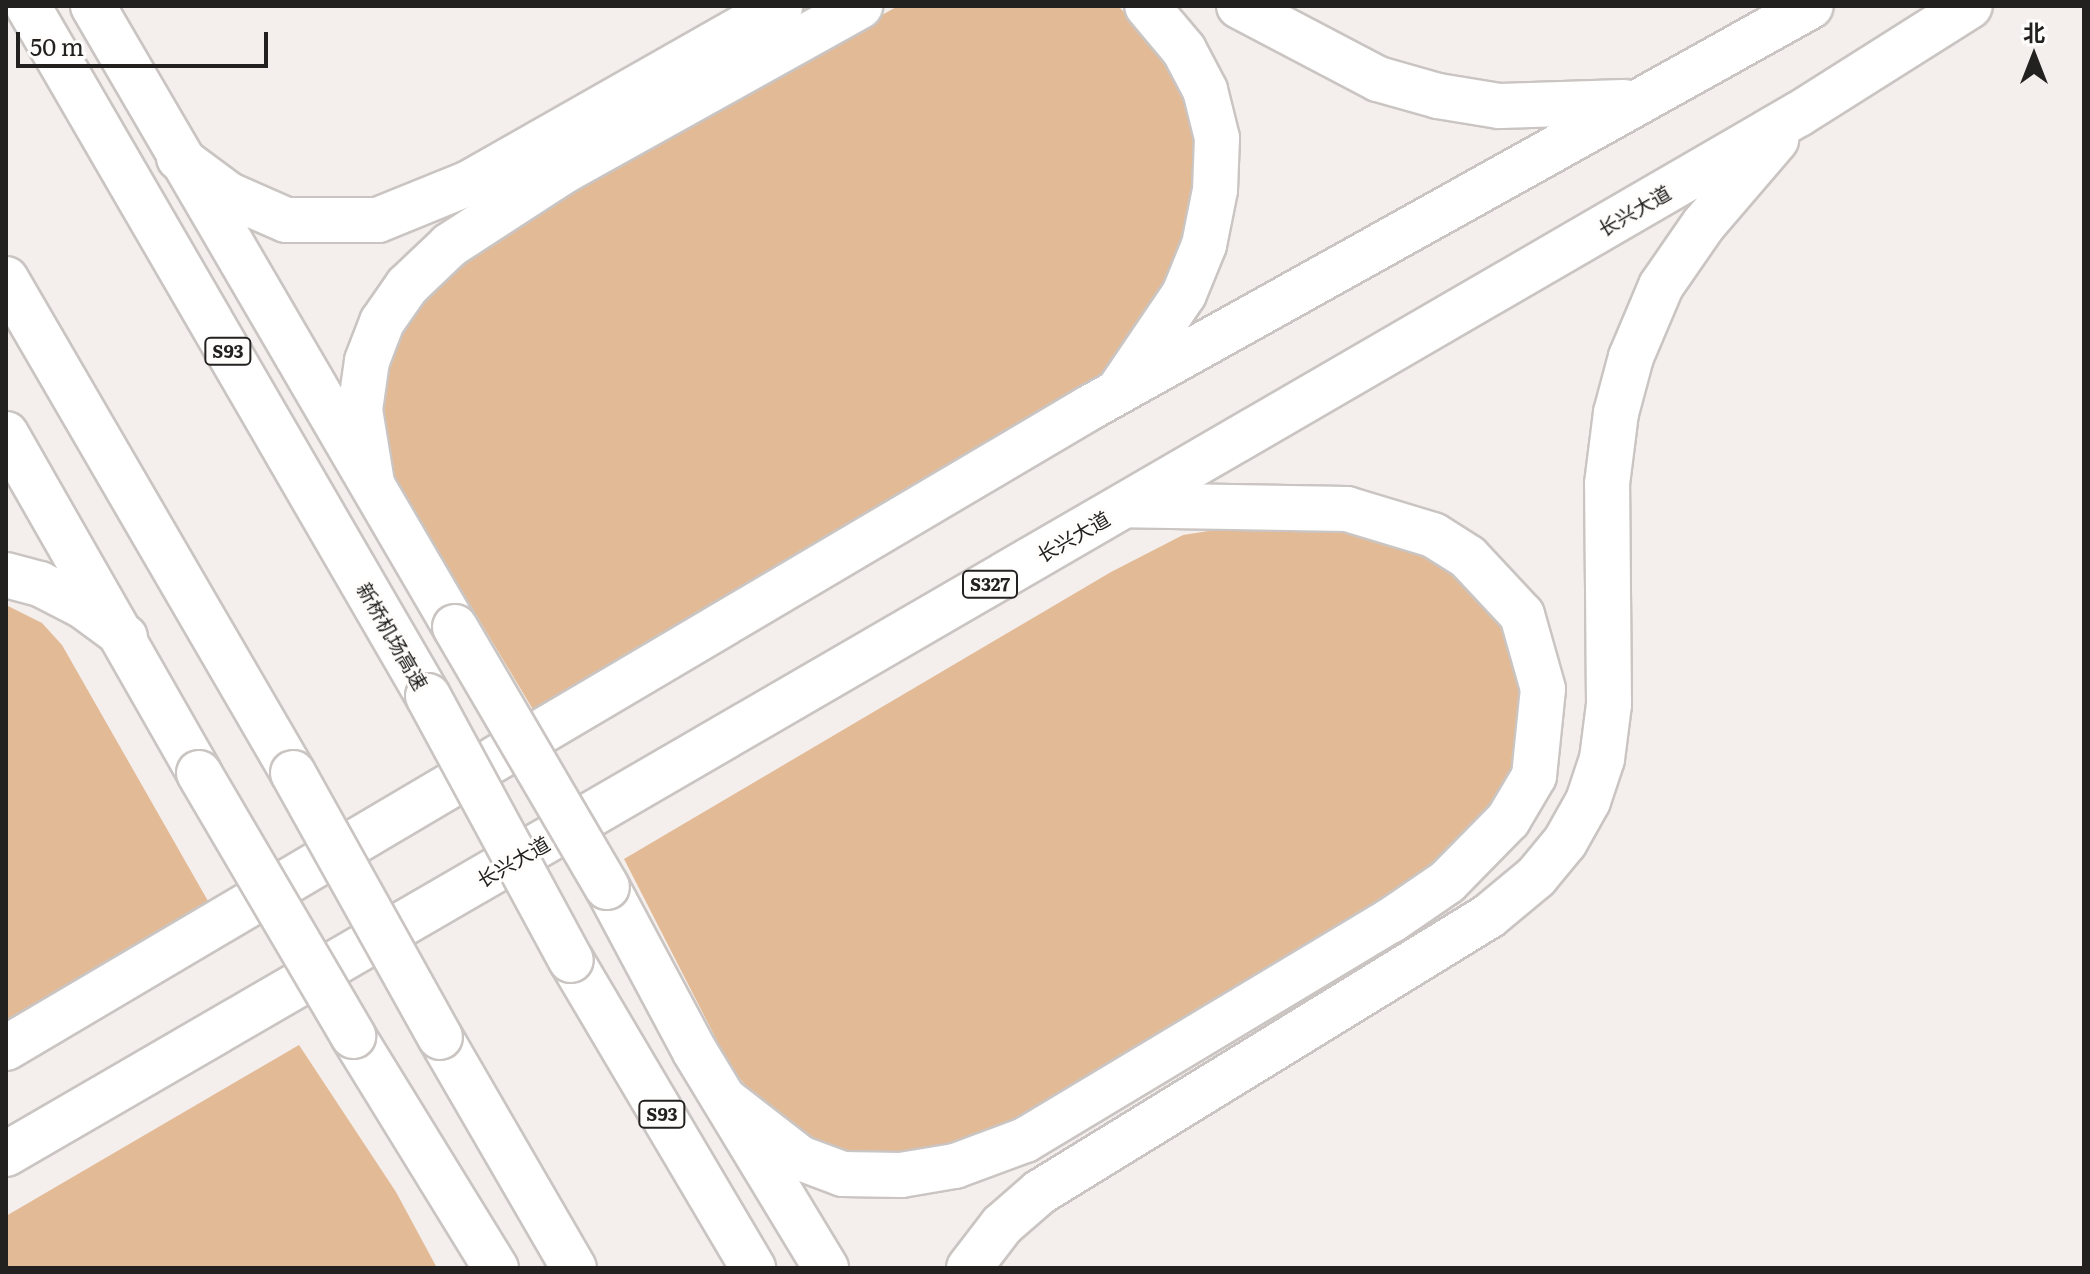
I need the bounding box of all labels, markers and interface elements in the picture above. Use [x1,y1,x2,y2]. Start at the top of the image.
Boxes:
text: 北 [2023,15,2045,48]
scale bar [20,16,272,66]
north arrow [1994,16,2074,96]
text: 50 m [30,28,84,63]
street label: 长兴大道 [1593,180,1675,240]
road number: S93 [204,337,252,365]
street label: 长兴大道 [1032,506,1114,566]
road number: S327 [962,570,1018,598]
street label: 新桥机场高速 [353,578,433,694]
street label: 长兴大道 [472,831,554,891]
road number: S93 [638,1100,686,1128]

